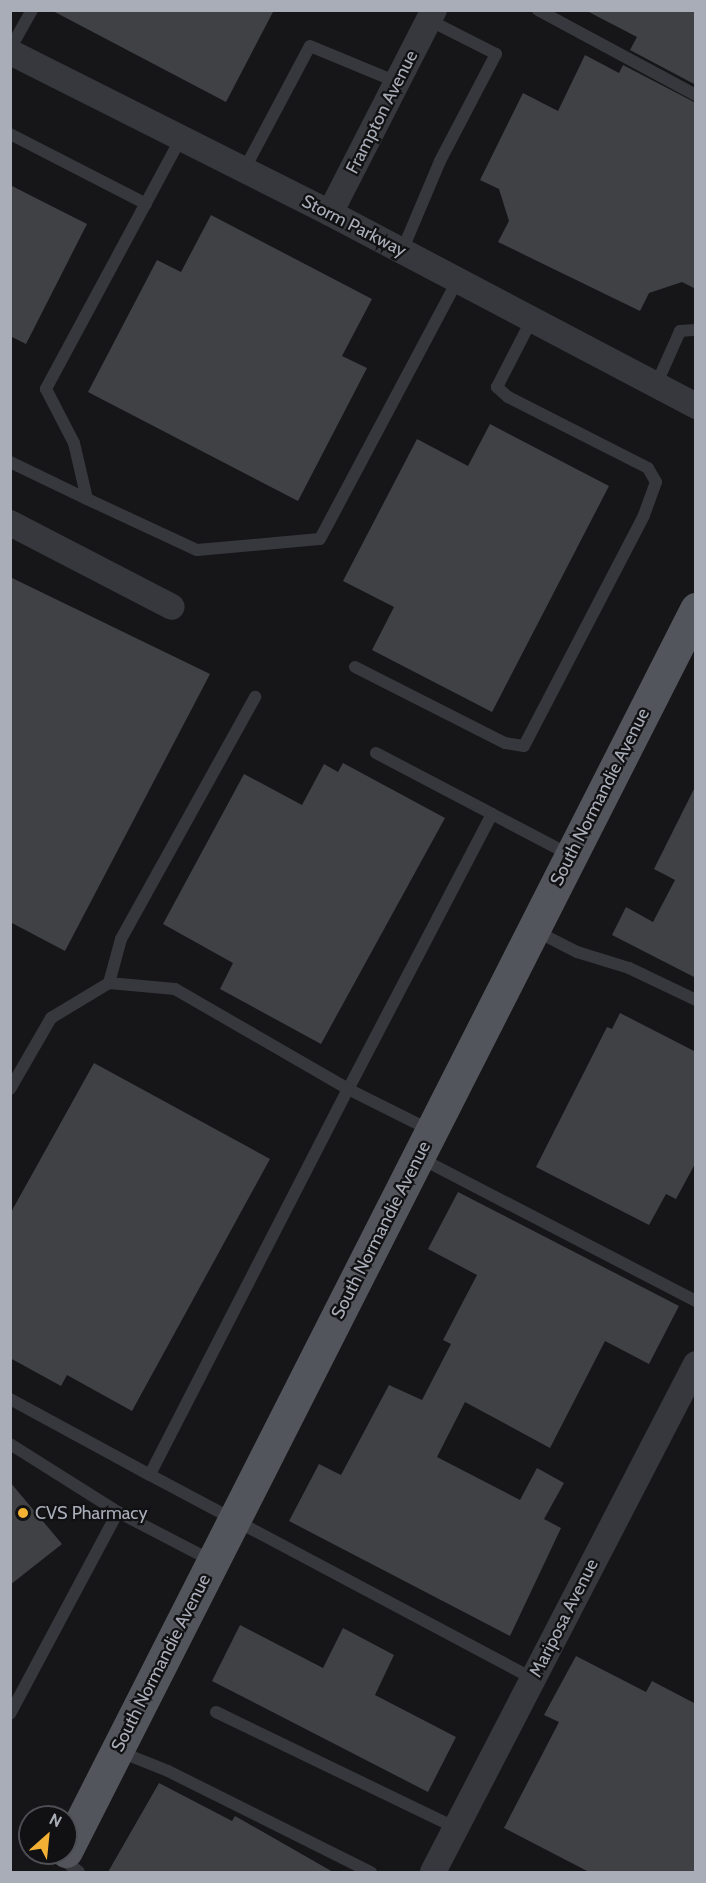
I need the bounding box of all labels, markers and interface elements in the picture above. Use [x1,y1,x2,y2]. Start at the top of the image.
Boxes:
street label: Frampton Avenue [342,47,422,177]
street label: Storm Parkway [298,190,410,262]
street label: South Normandie Avenue [546,705,654,889]
street label: South Normandie Avenue [327,1138,435,1322]
place label: CVS Pharmacy [35,1502,148,1524]
marker: CVS Pharmacy [16,1506,30,1520]
street label: Mariposa Avenue [525,1555,603,1681]
street label: South Normandie Avenue [107,1571,215,1755]
north arrow [18,1805,78,1865]
text: N [46,1809,65,1831]

